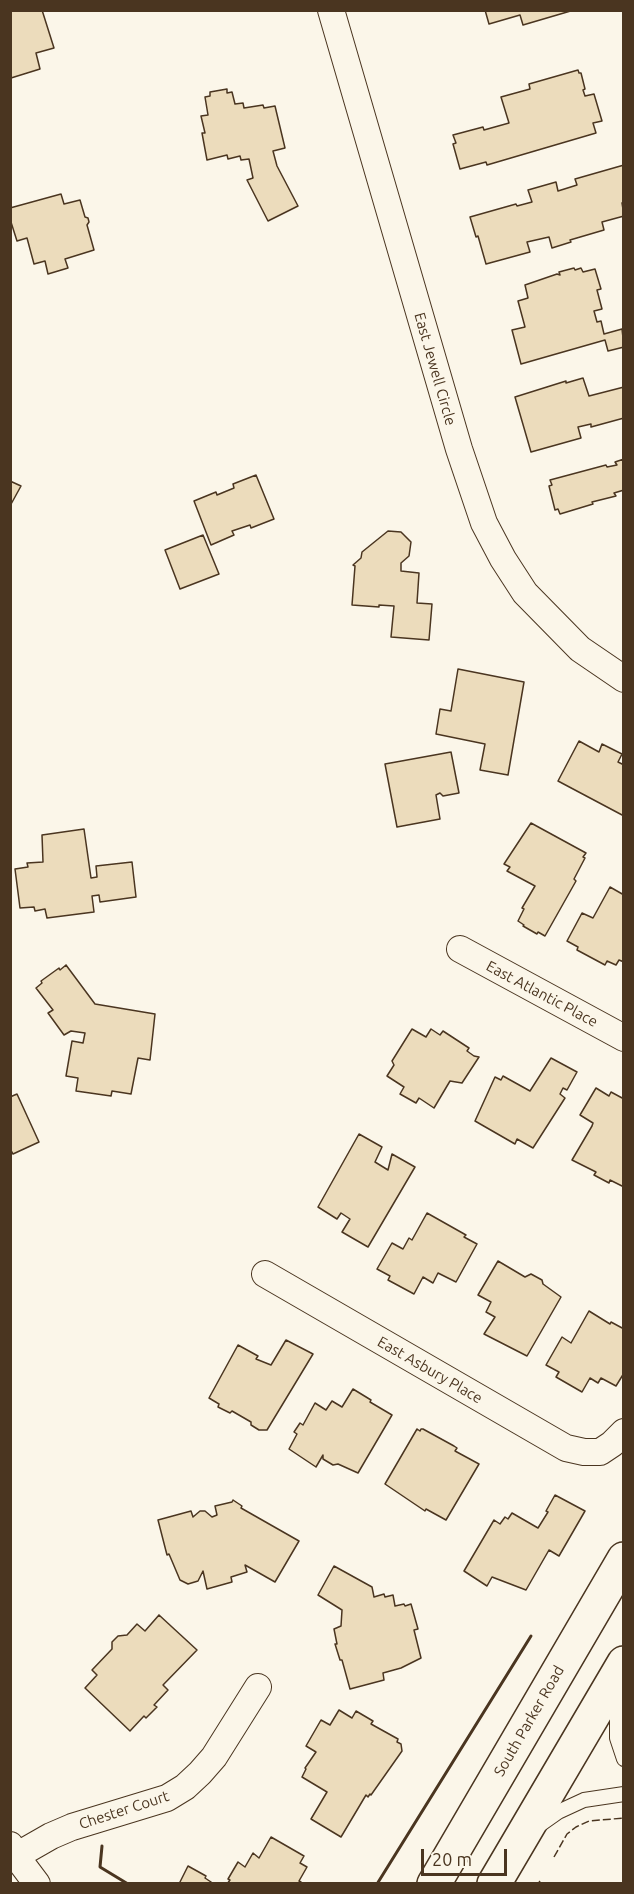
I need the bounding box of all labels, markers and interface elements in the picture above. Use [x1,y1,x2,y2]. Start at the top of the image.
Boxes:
street label: East Jewell Circle [410,311,460,427]
street label: East Atlantic Place [483,957,601,1031]
street label: East Asbury Place [374,1333,486,1407]
street label: South Parker Road [490,1663,568,1779]
street label: Chester Court [77,1787,171,1833]
scale bar [424,1837,510,1875]
text: 20 m [432,1849,472,1869]

